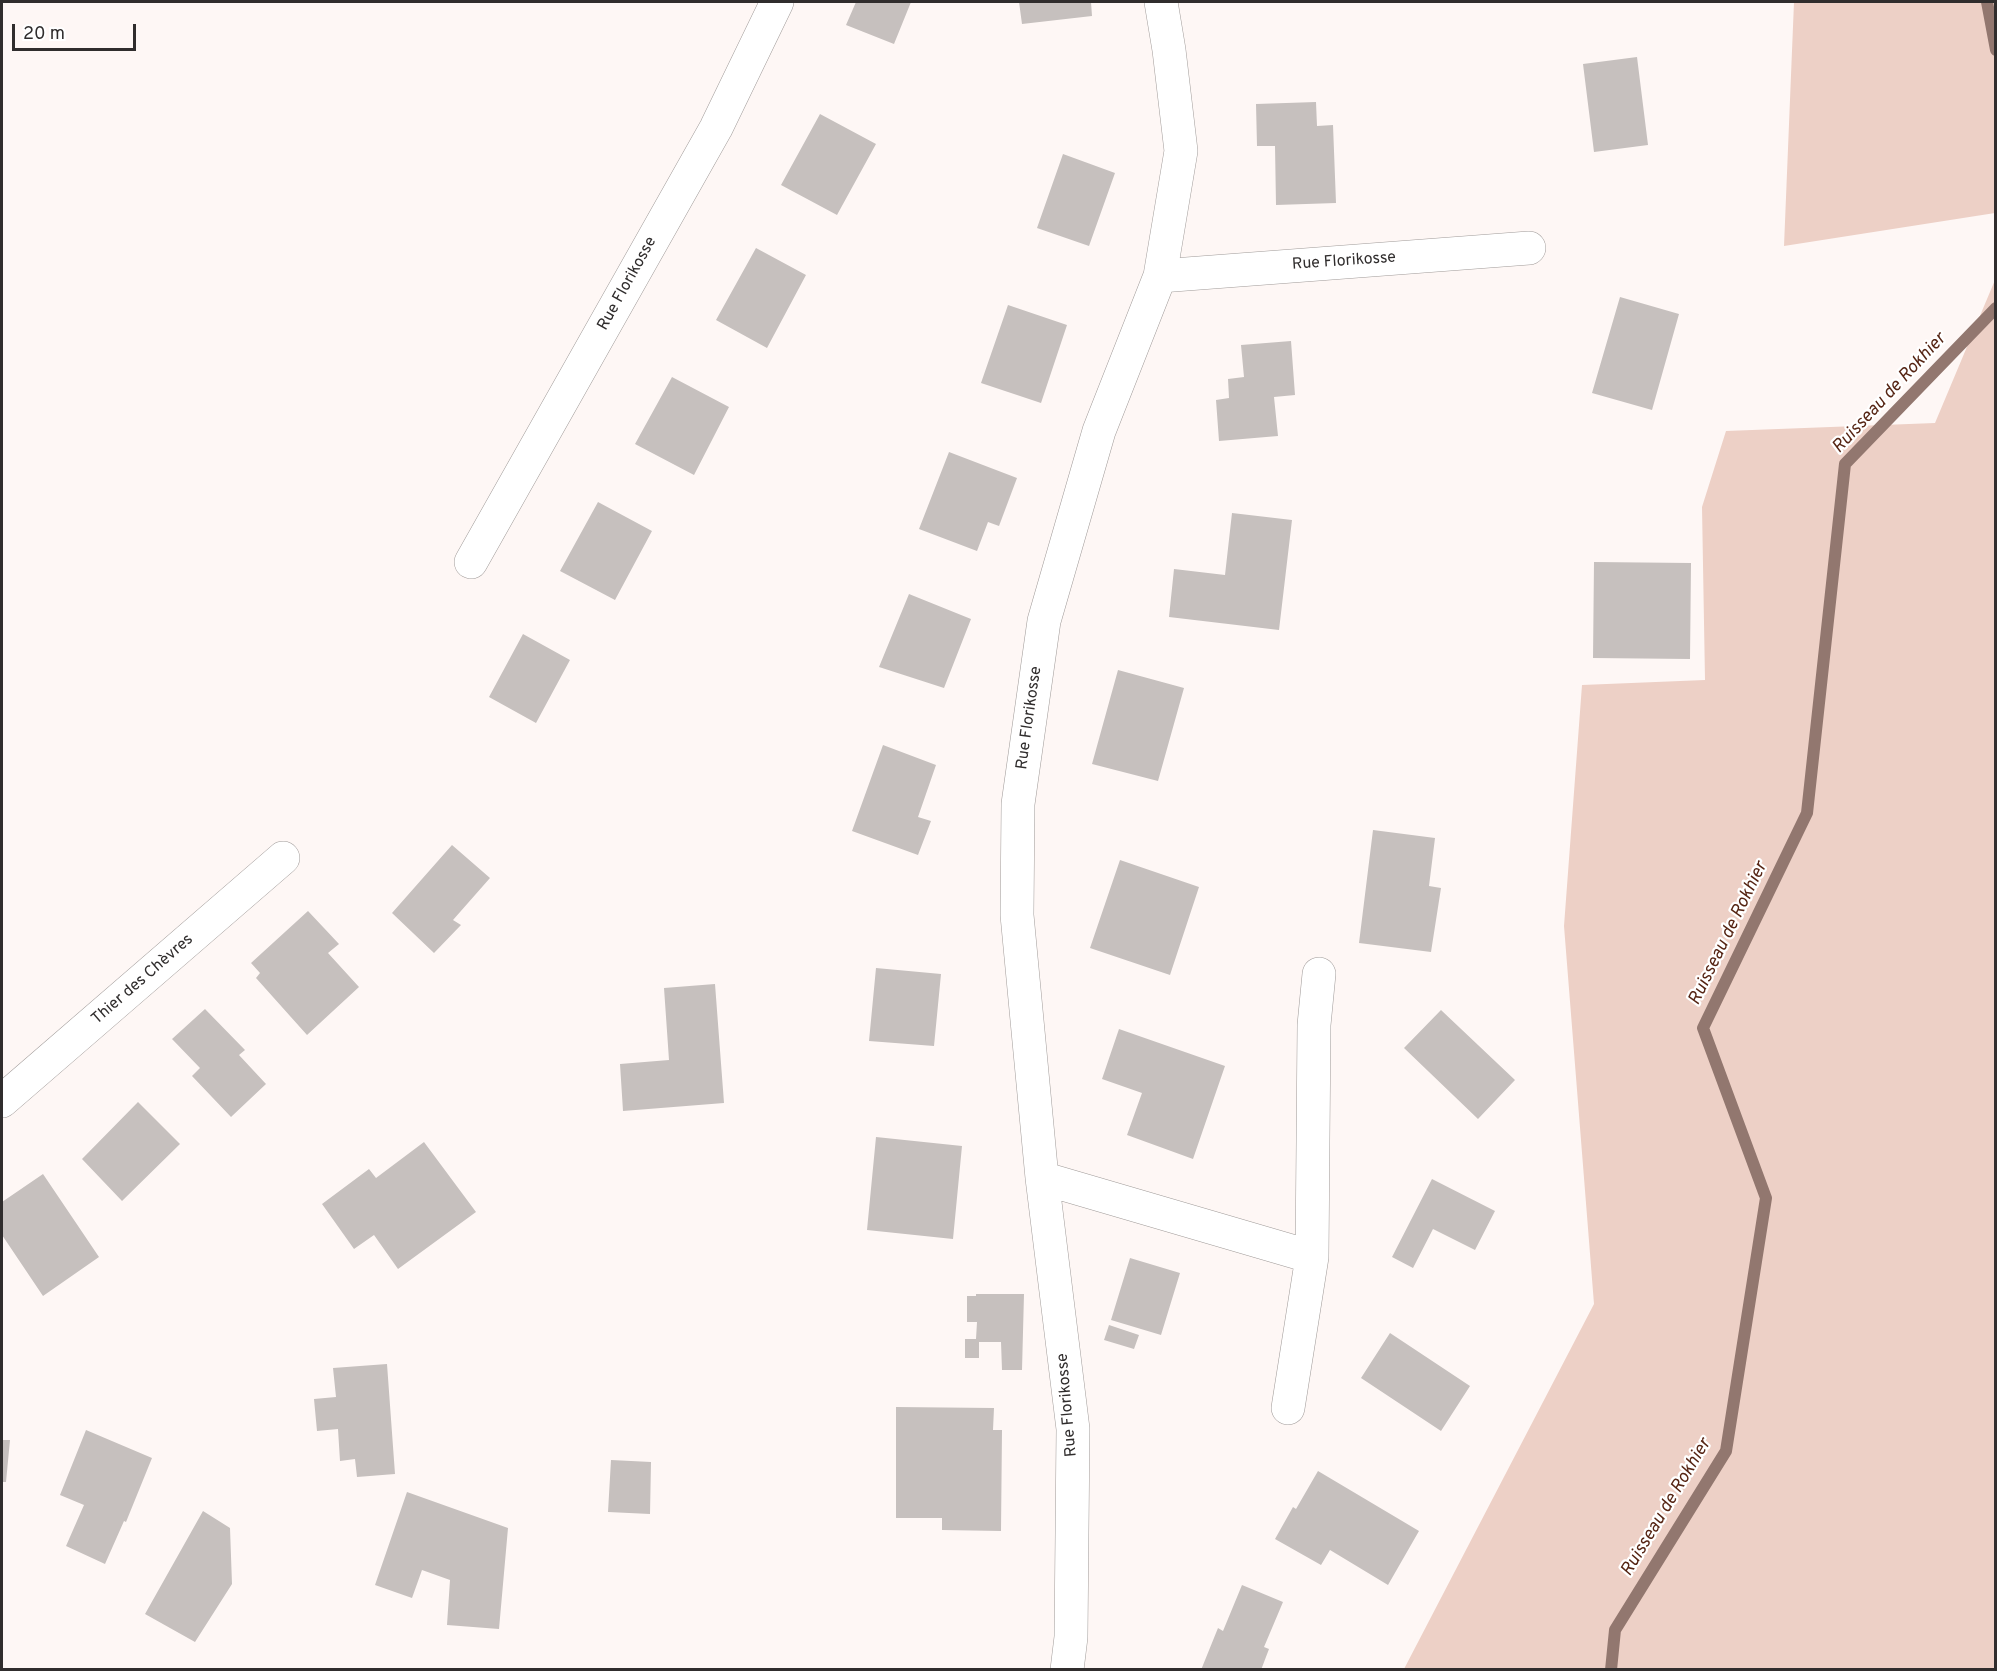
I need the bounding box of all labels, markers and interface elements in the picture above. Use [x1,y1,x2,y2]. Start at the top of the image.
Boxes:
scale bar [15,12,140,50]
text: 20 m [23,23,65,46]
street label: Rue Florikosse [594,234,662,334]
street label: Rue Florikosse [1291,249,1397,275]
water label: Ruisseau de Rokhier [1829,329,1951,459]
street label: Rue Florikosse [1013,665,1047,771]
water label: Ruisseau de Rokhier [1685,859,1773,1009]
street label: Thier des Chèvres [88,931,198,1029]
street label: Rue Florikosse [1054,1352,1082,1458]
water label: Ruisseau de Rokhier [1617,1435,1717,1581]

